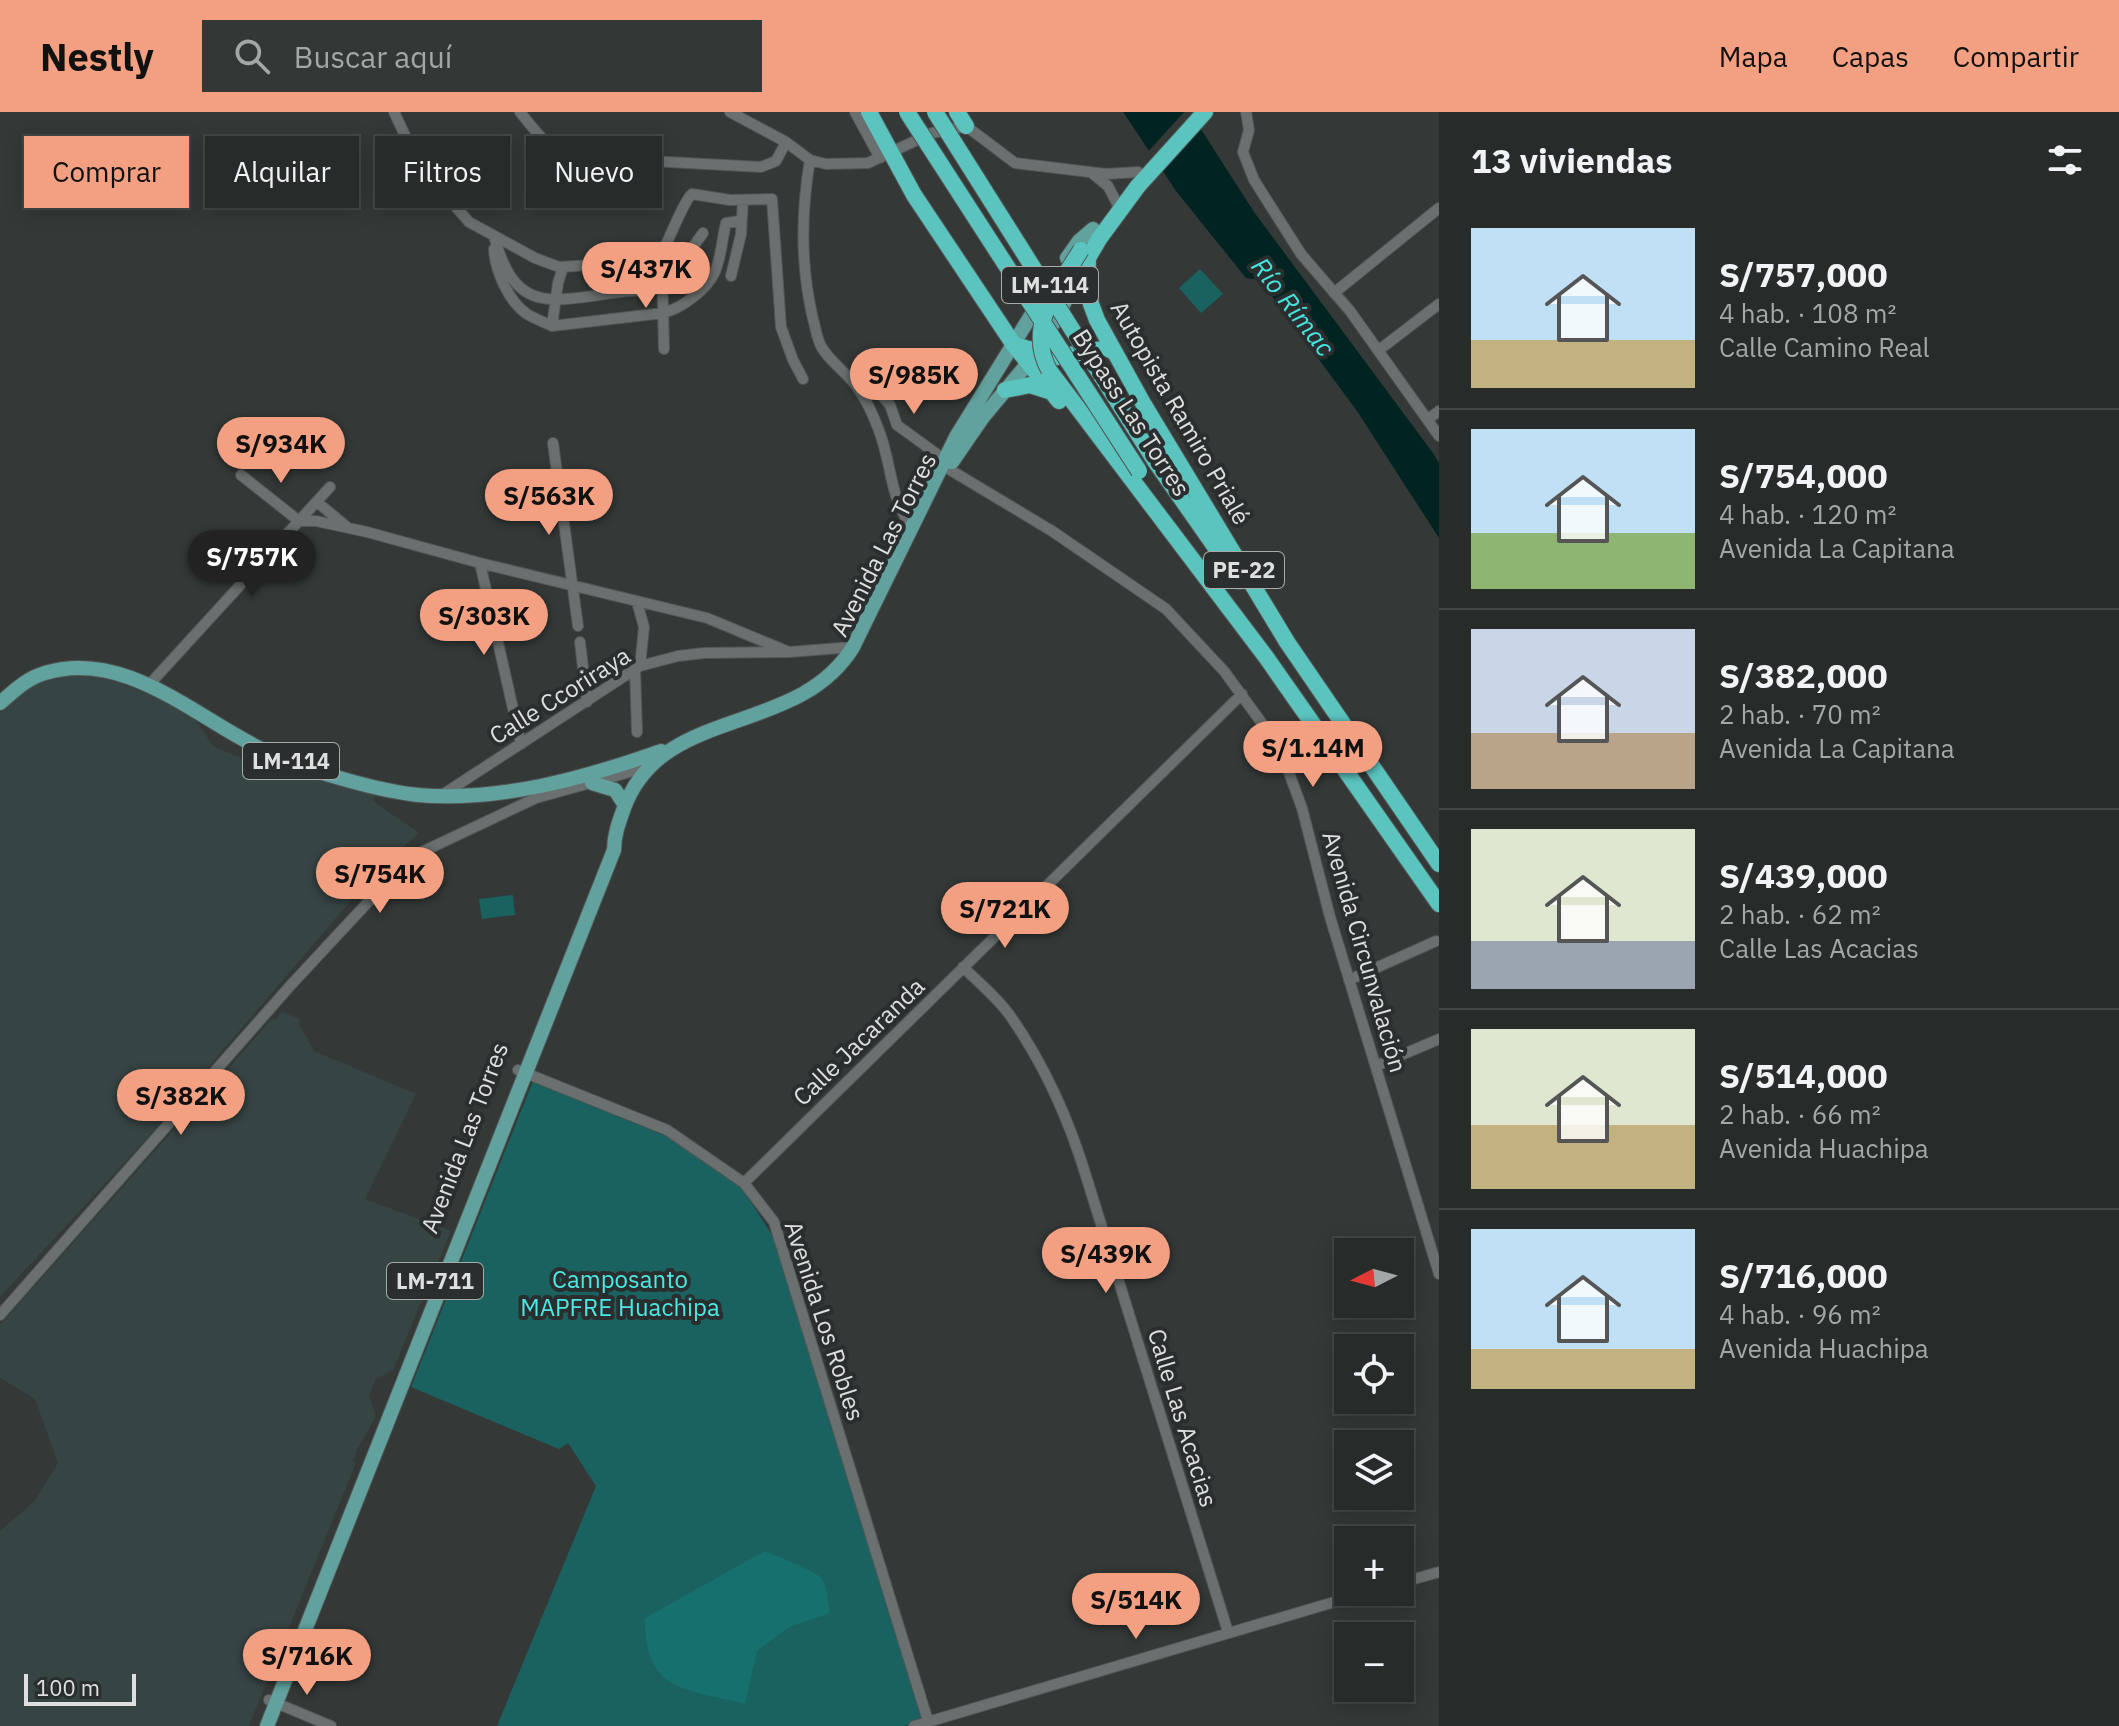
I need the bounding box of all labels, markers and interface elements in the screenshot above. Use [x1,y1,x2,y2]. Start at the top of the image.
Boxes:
search box [202,20,762,92]
text: Nestly [40,32,154,81]
icon: search [230,34,274,78]
text: Buscar aquí [294,37,452,76]
text: Mapa [1719,38,1788,75]
text: Capas [1832,38,1909,75]
text: Compartir [1953,38,2079,75]
chip: Comprar [24,136,189,208]
chip: Alquilar [205,136,359,208]
chip: Filtros [375,136,510,208]
chip: Nuevo [526,136,662,208]
text: 13 viviendas [1471,138,1672,182]
icon: filters [2043,138,2087,182]
pin: S/437K [581,242,711,310]
water label: Río Rímac [1245,250,1343,363]
text: S/437K [600,251,692,285]
text: S/757,000 [1719,252,1888,296]
icon: home [1535,260,1631,356]
road number: LM-114 [1002,267,1098,303]
street label: Autopista Ramiro Prialé [1104,295,1258,530]
text: 4 hab. · 108 m² [1719,296,1896,330]
street label: Bypass Las Torres [1066,323,1198,502]
text: Calle Camino Real [1719,330,1930,364]
pin: S/985K [849,348,979,416]
text: S/985K [868,357,960,391]
pin: S/934K [216,417,346,485]
text: S/934K [235,426,327,460]
street label: Avenida Las Torres [823,447,943,642]
text: S/754,000 [1719,453,1888,497]
icon: home [1535,461,1631,557]
pin: S/563K [484,469,614,537]
text: S/563K [503,478,595,512]
text: 4 hab. · 120 m² [1719,497,1896,531]
pin: S/757K [187,530,317,598]
text: Avenida La Capitana [1719,531,1955,565]
text: S/757K [206,539,298,573]
road number: PE-22 [1204,552,1284,588]
pin: S/303K [419,589,549,657]
text: S/303K [438,598,530,632]
street label: Calle Ccoriraya [483,639,636,751]
text: S/382,000 [1719,653,1888,697]
icon: home [1535,661,1631,757]
text: 2 hab. · 70 m² [1719,697,1881,731]
pin: S/1.14M [1239,721,1387,789]
text: S/1.14M [1261,730,1365,764]
text: Avenida La Capitana [1719,731,1955,765]
road number: LM-114 [243,743,339,779]
street label: Avenida Circunvalación [1315,827,1415,1076]
pin: S/754K [315,847,445,915]
text: S/439,000 [1719,853,1888,897]
text: S/754K [334,856,426,890]
icon: home [1535,861,1631,957]
pin: S/721K [940,882,1070,950]
text: S/721K [959,891,1051,925]
text: 2 hab. · 62 m² [1719,897,1881,931]
text: Calle Las Acacias [1719,931,1919,965]
street label: Calle Jacaranda [786,970,931,1112]
street label: Avenida Las Torres [413,1038,515,1238]
text: S/514,000 [1719,1053,1888,1097]
icon: home [1535,1061,1631,1157]
pin: S/382K [116,1069,246,1137]
text: S/382K [135,1078,227,1112]
text: 2 hab. · 66 m² [1719,1097,1881,1131]
text: Avenida Huachipa [1719,1131,1929,1165]
street label: Avenida Los Robles [778,1217,872,1425]
pin: S/439K [1041,1227,1171,1295]
text: S/439K [1060,1236,1152,1270]
north arrow [1334,1238,1414,1318]
map controls [1334,1238,1414,1702]
text: S/716,000 [1719,1253,1888,1297]
icon: home [1535,1261,1631,1357]
road number: LM-711 [387,1263,483,1299]
park label: Camposanto MAPFRE Huachipa [520,1263,720,1323]
text: 4 hab. · 96 m² [1719,1297,1881,1331]
street label: Calle Las Acacias [1141,1325,1225,1511]
text: Avenida Huachipa [1719,1331,1929,1365]
button: locate [1334,1334,1414,1414]
button: layers [1334,1430,1414,1510]
button: + [1334,1526,1414,1606]
pin: S/514K [1071,1573,1201,1641]
text: S/514K [1090,1582,1182,1616]
button: − [1334,1622,1414,1702]
pin: S/716K [242,1629,372,1697]
text: S/716K [261,1638,353,1672]
scale bar [24,1670,136,1706]
text: 100 m [36,1673,100,1702]

